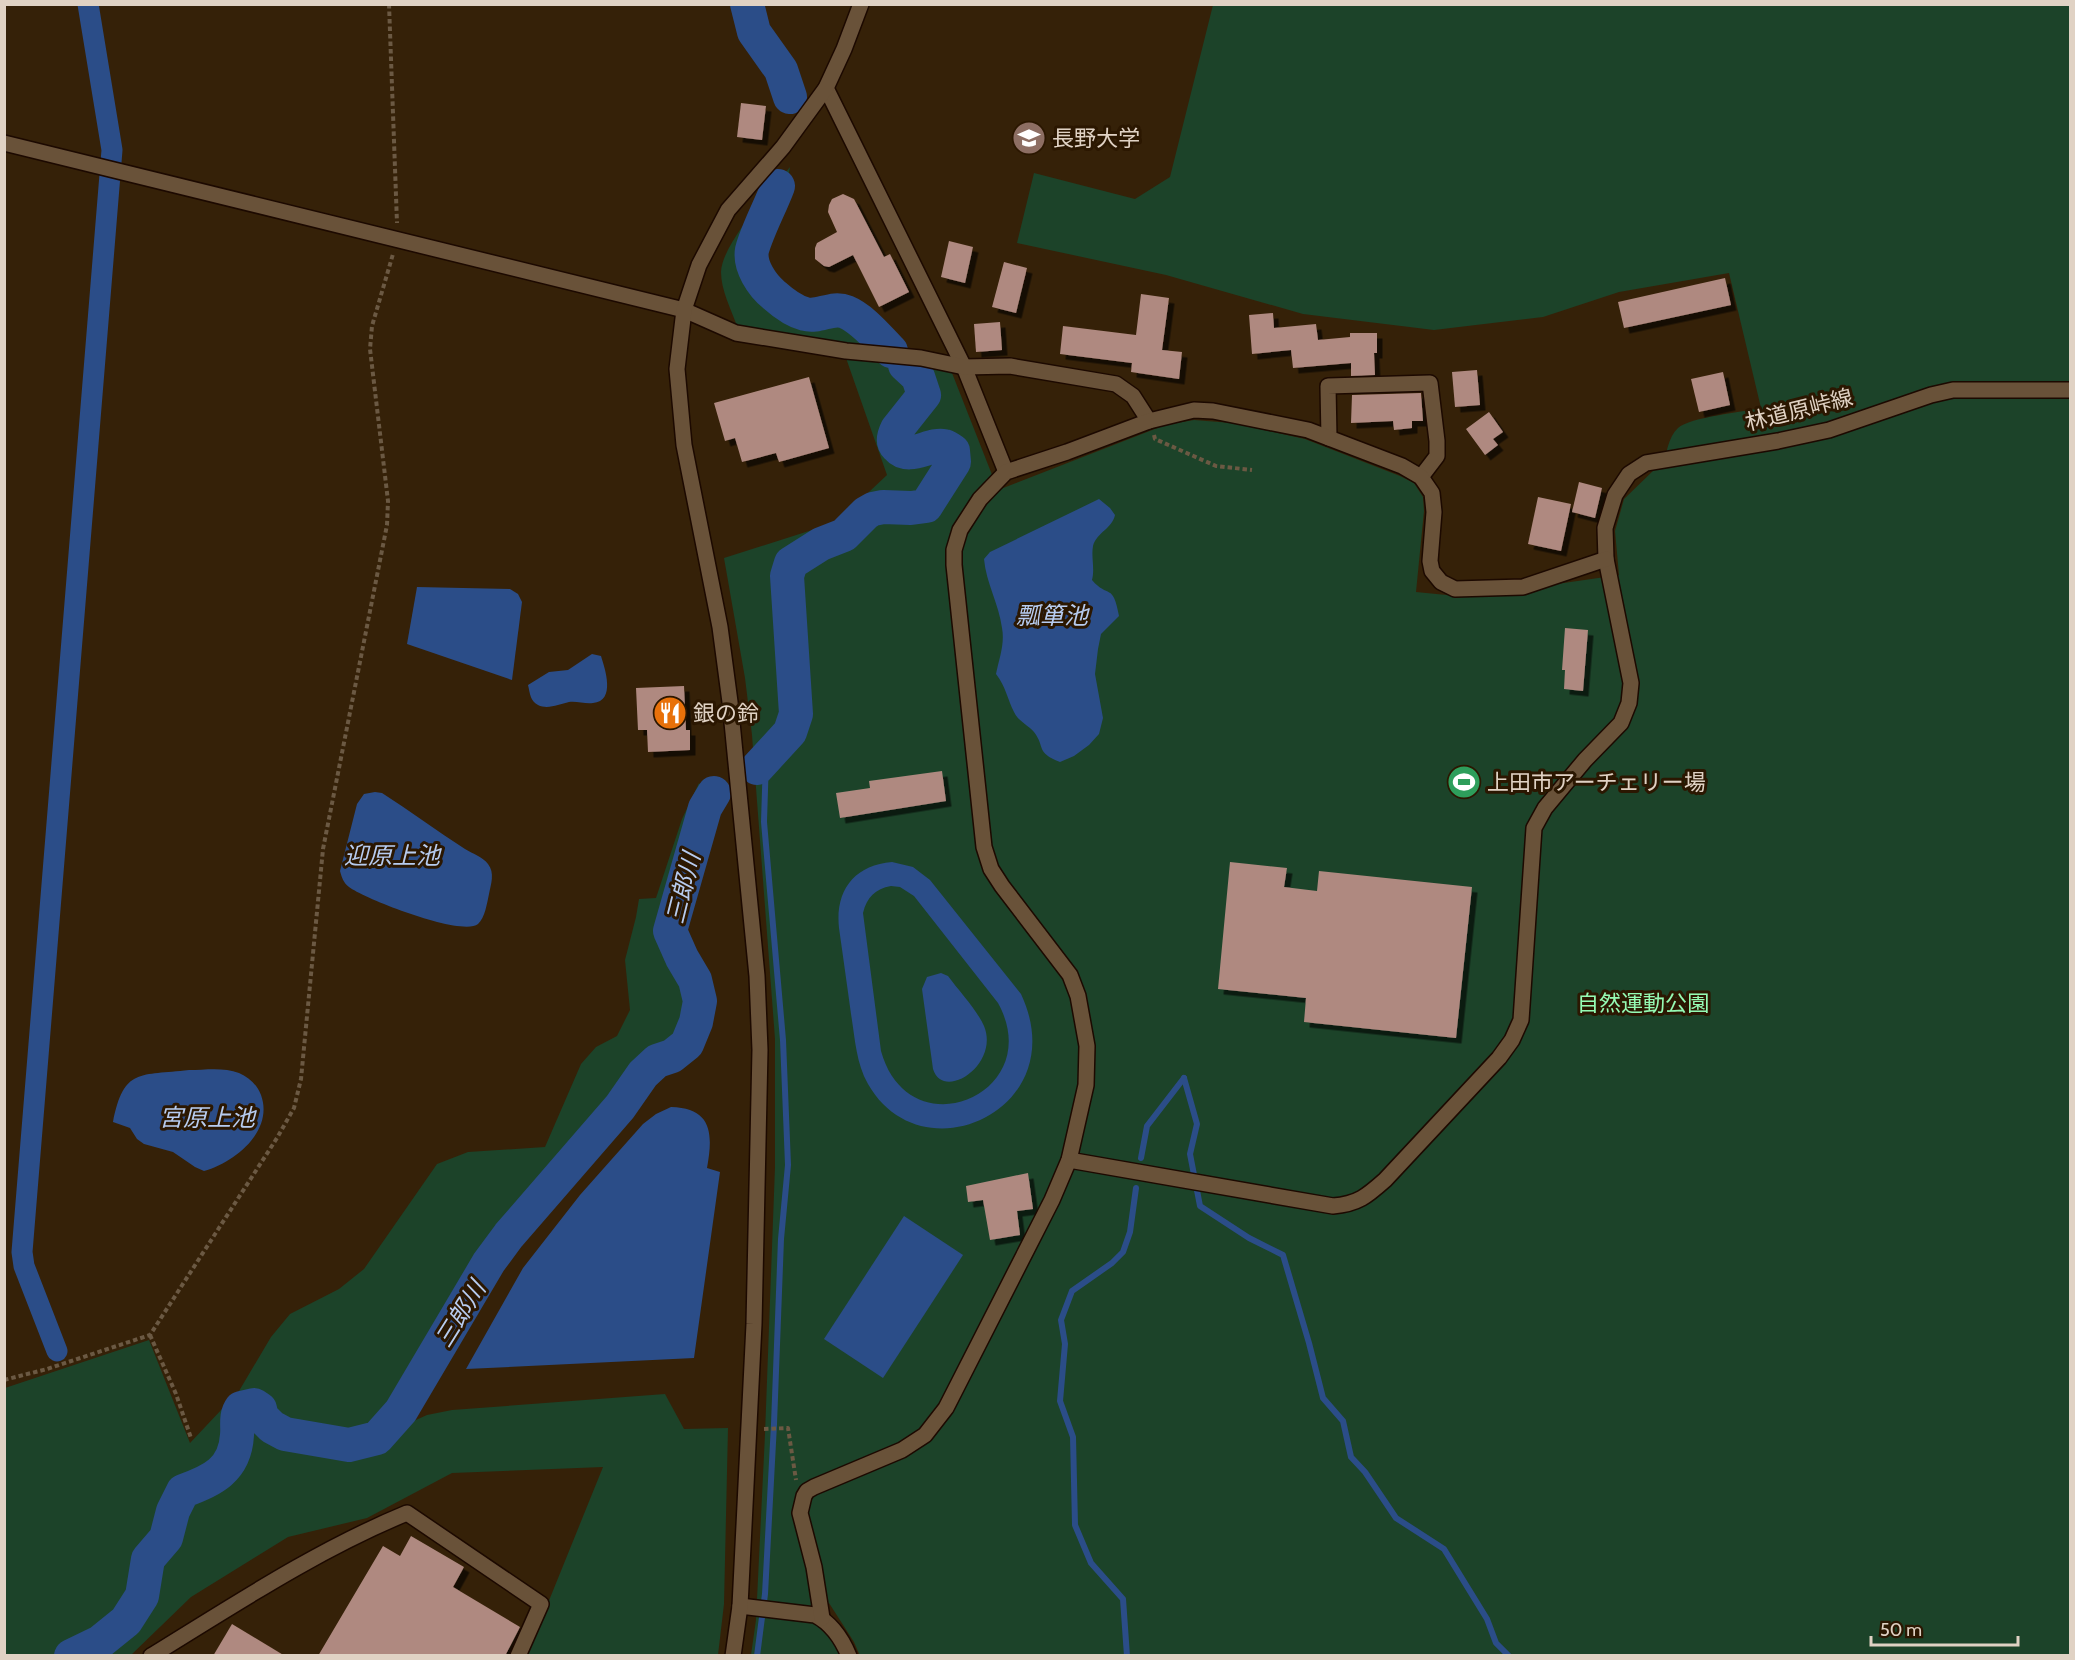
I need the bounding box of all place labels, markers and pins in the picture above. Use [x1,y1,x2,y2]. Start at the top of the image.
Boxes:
school or university icon: 長野大学 [1011,120,1047,156]
place label: 長野大学 [1052,125,1140,152]
restaurant icon: 銀の鈴 [652,695,688,731]
place label: 銀の鈴 [693,700,759,727]
sports icon: 上田市アーチェリー場 [1446,764,1482,800]
place label: 上田市アーチェリー場 [1487,769,1706,796]

